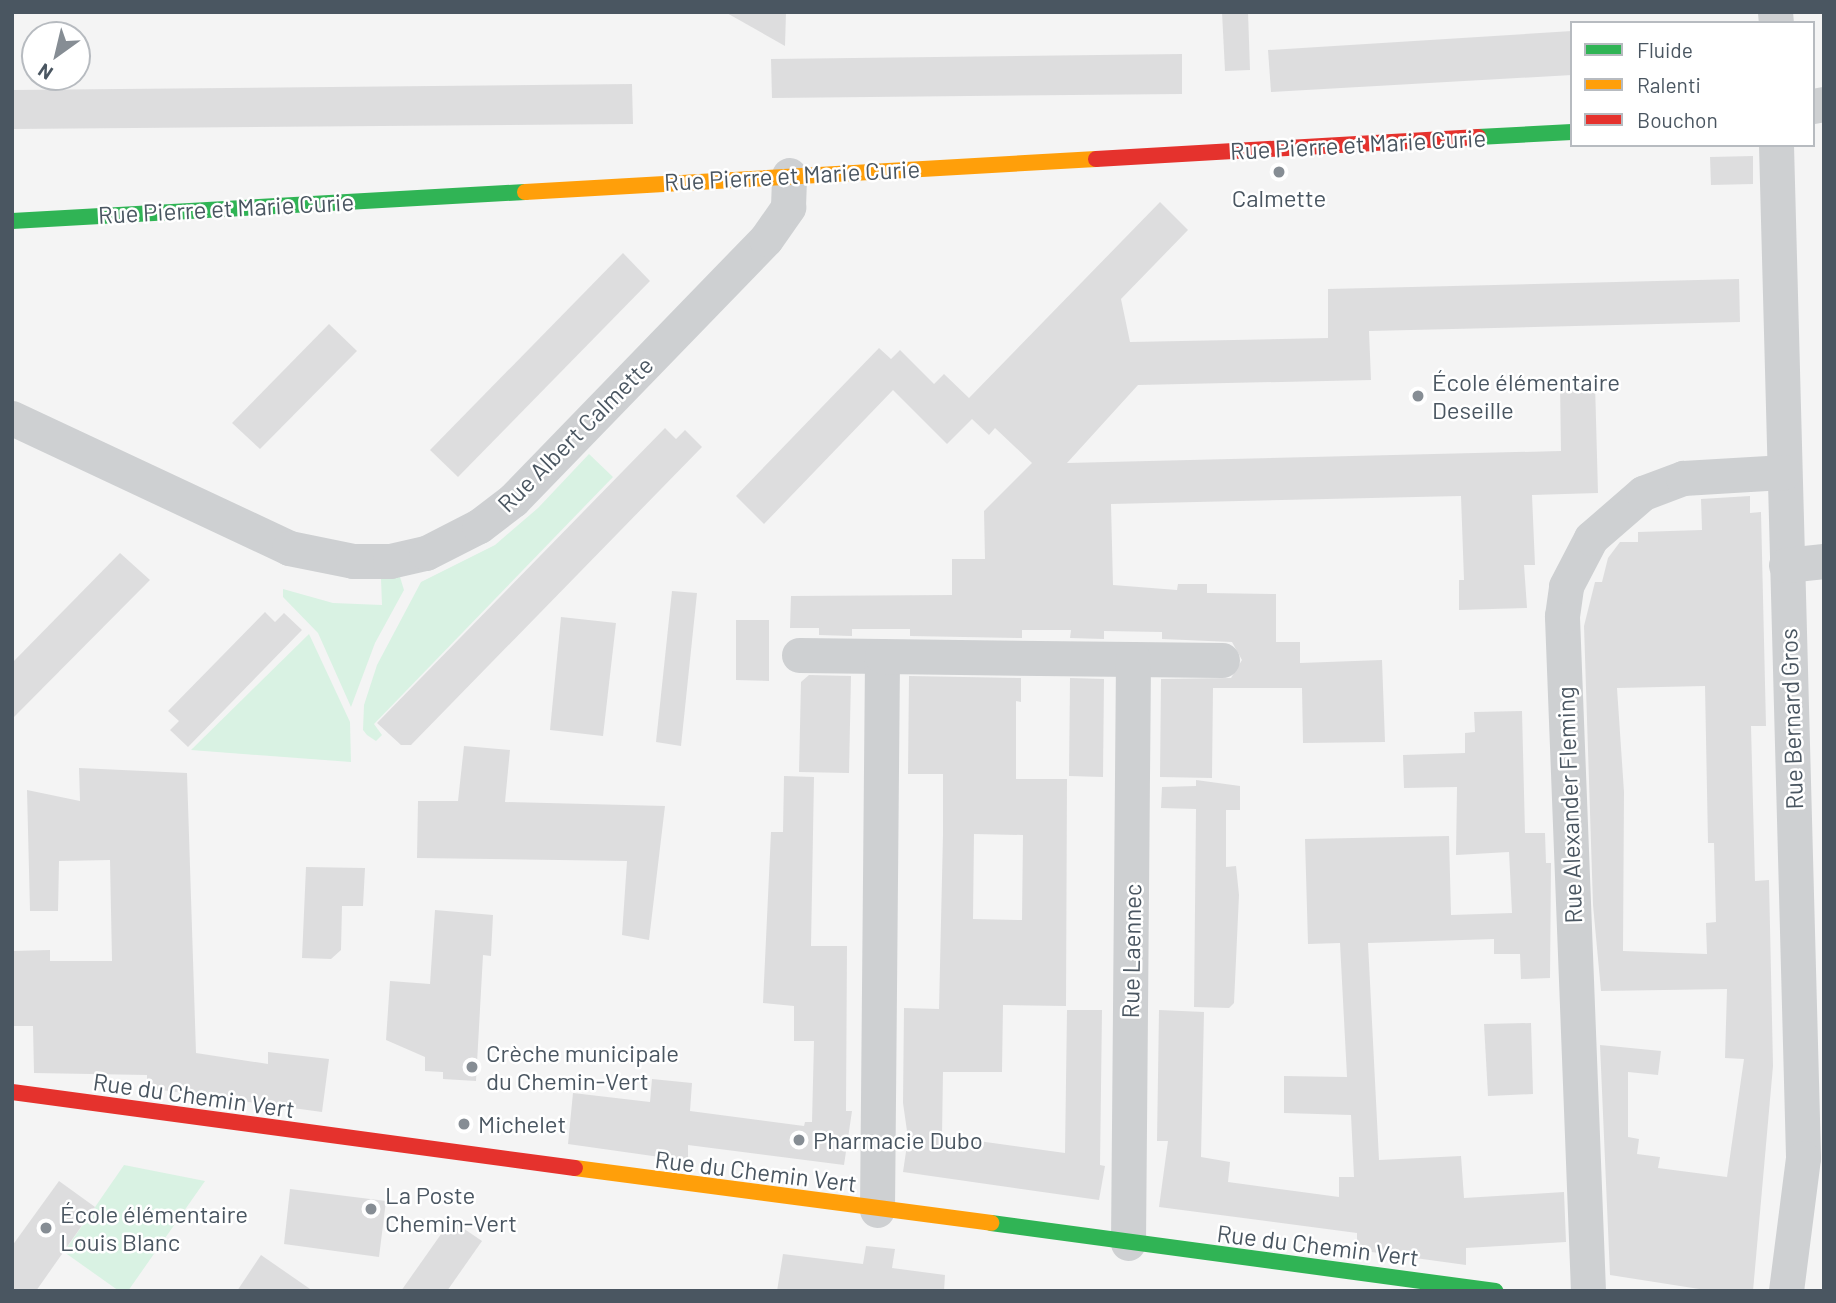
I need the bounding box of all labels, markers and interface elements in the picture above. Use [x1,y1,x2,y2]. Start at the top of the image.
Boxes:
north arrow [21,21,91,91]
legend [1570,21,1815,147]
text: Fluide [1637,37,1693,62]
text: N [33,59,57,85]
text: Ralenti [1637,72,1701,97]
text: Bouchon [1637,107,1718,132]
street label: Rue Pierre et Marie Curie [1229,123,1487,165]
street label: Rue Pierre et Marie Curie [663,154,921,196]
marker: Calmette [1271,164,1287,180]
place label: Calmette [1232,184,1326,212]
street label: Rue Pierre et Marie Curie [97,187,355,229]
street label: Rue Albert Calmette [491,350,659,518]
place label: École élémentaire Deseille [1432,368,1620,424]
marker: École élémentaire Deseille [1410,388,1426,404]
street label: Rue Bernard Gros [1773,628,1809,810]
street label: Rue Alexander Fleming [1550,686,1588,924]
street label: Rue Laennec [1115,883,1147,1019]
place label: Crèche municipale du Chemin-Vert [486,1039,679,1095]
marker: Crèche municipale du Chemin-Vert [464,1059,480,1075]
street label: Rue du Chemin Vert [91,1067,297,1123]
place label: Michelet [478,1110,566,1138]
marker: Michelet [456,1116,472,1132]
place label: Pharmacie Dubo [813,1126,983,1154]
marker: Pharmacie Dubo [791,1132,807,1148]
street label: Rue du Chemin Vert [653,1144,859,1198]
place label: La Poste Chemin-Vert [385,1181,517,1237]
place label: École élémentaire Louis Blanc [60,1200,248,1256]
marker: La Poste Chemin-Vert [363,1201,379,1217]
street label: Rue du Chemin Vert [1215,1218,1421,1272]
marker: École élémentaire Louis Blanc [38,1220,54,1236]

